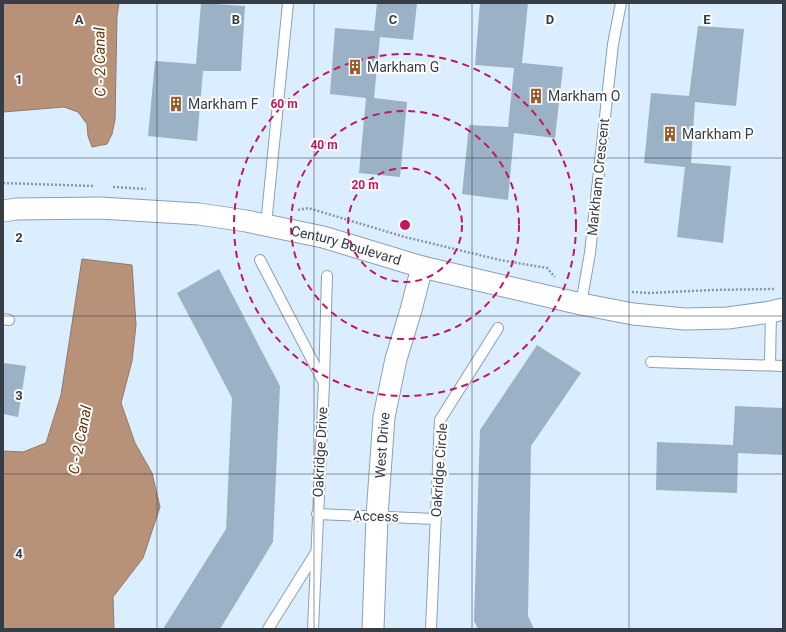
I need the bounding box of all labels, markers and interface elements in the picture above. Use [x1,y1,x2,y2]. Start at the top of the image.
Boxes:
text: A [75,12,84,27]
text: B [232,12,240,27]
text: C [389,12,398,27]
text: D [546,12,554,27]
text: E [703,12,711,27]
water label: C - 2 Canal [90,27,110,97]
building icon: Markham G [346,58,364,76]
place label: Markham G [367,59,439,75]
text: 1 [15,72,23,87]
building icon: Markham O [527,87,545,105]
place label: Markham O [548,88,620,104]
building icon: Markham F [167,95,185,113]
place label: Markham F [188,96,259,112]
text: 60 m [270,97,298,111]
street label: Markham Crescent [584,117,612,237]
building icon: Markham P [661,125,679,143]
place label: Markham P [682,126,754,142]
text: 40 m [310,138,338,152]
text: 20 m [351,178,379,192]
centre of rings [398,218,412,232]
street label: Century Boulevard [290,223,403,268]
text: 2 [15,230,23,245]
text: 3 [15,388,23,403]
water label: C - 2 Canal [65,404,96,476]
street label: Oakridge Drive [310,406,330,498]
street label: West Drive [372,411,393,479]
street label: Oakridge Circle [428,422,450,518]
street label: Access [353,507,399,525]
text: 4 [15,546,23,561]

